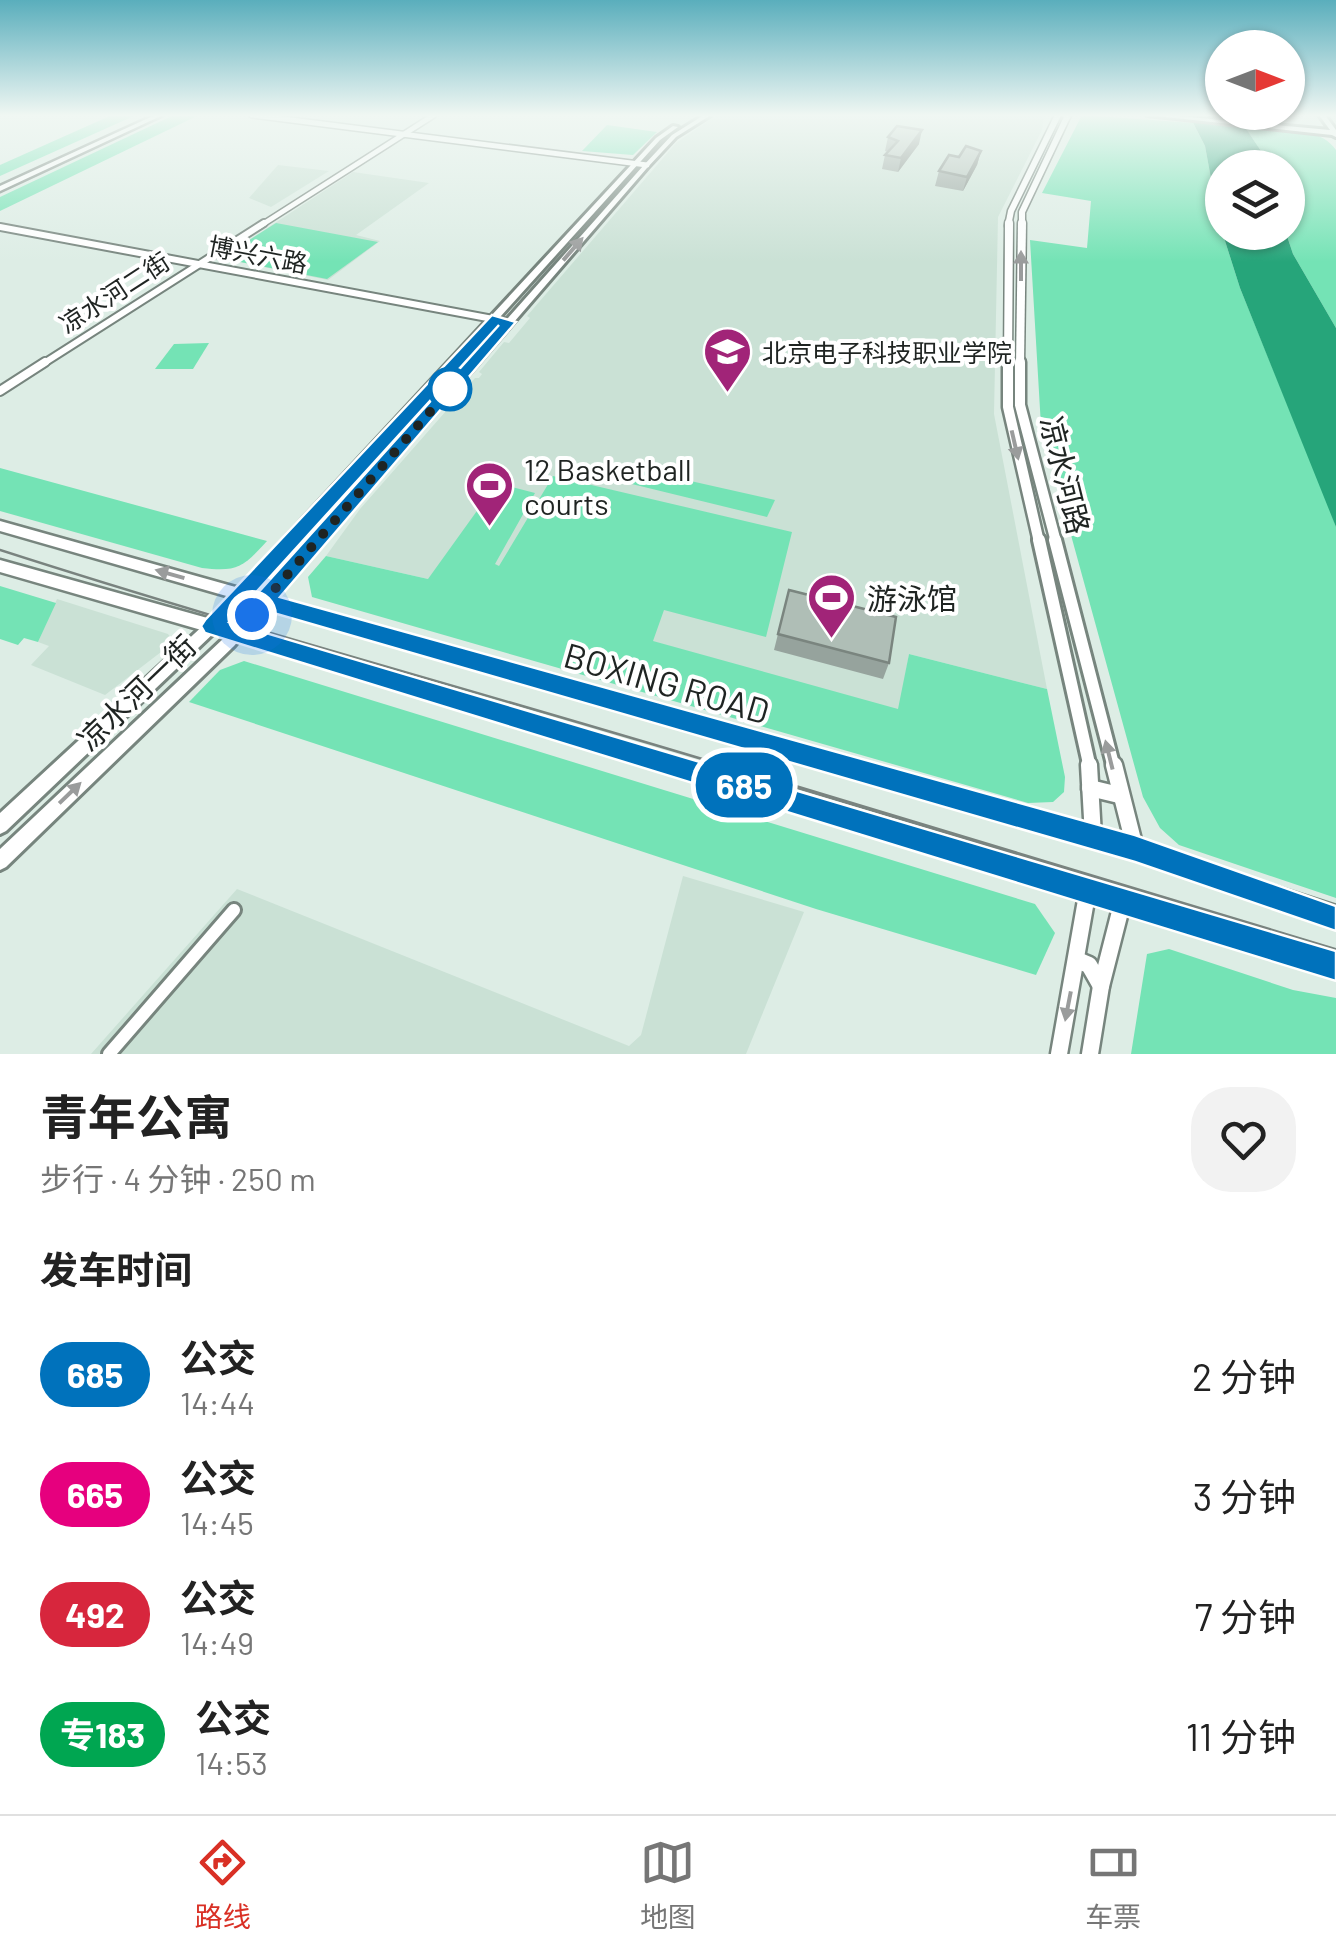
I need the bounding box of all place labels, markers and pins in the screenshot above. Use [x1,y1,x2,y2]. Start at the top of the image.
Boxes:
school or university icon: 北京电子科技职业学院 [701,326,753,394]
place label: 北京电子科技职业学院 [762,337,1012,367]
unlabelled marker [429,368,471,410]
place label: 12 Basketball courts [524,451,692,521]
sports icon: 12 Basketball courts [463,460,515,528]
sports icon: 游泳馆 [806,572,858,640]
place label: 游泳馆 [867,580,957,616]

